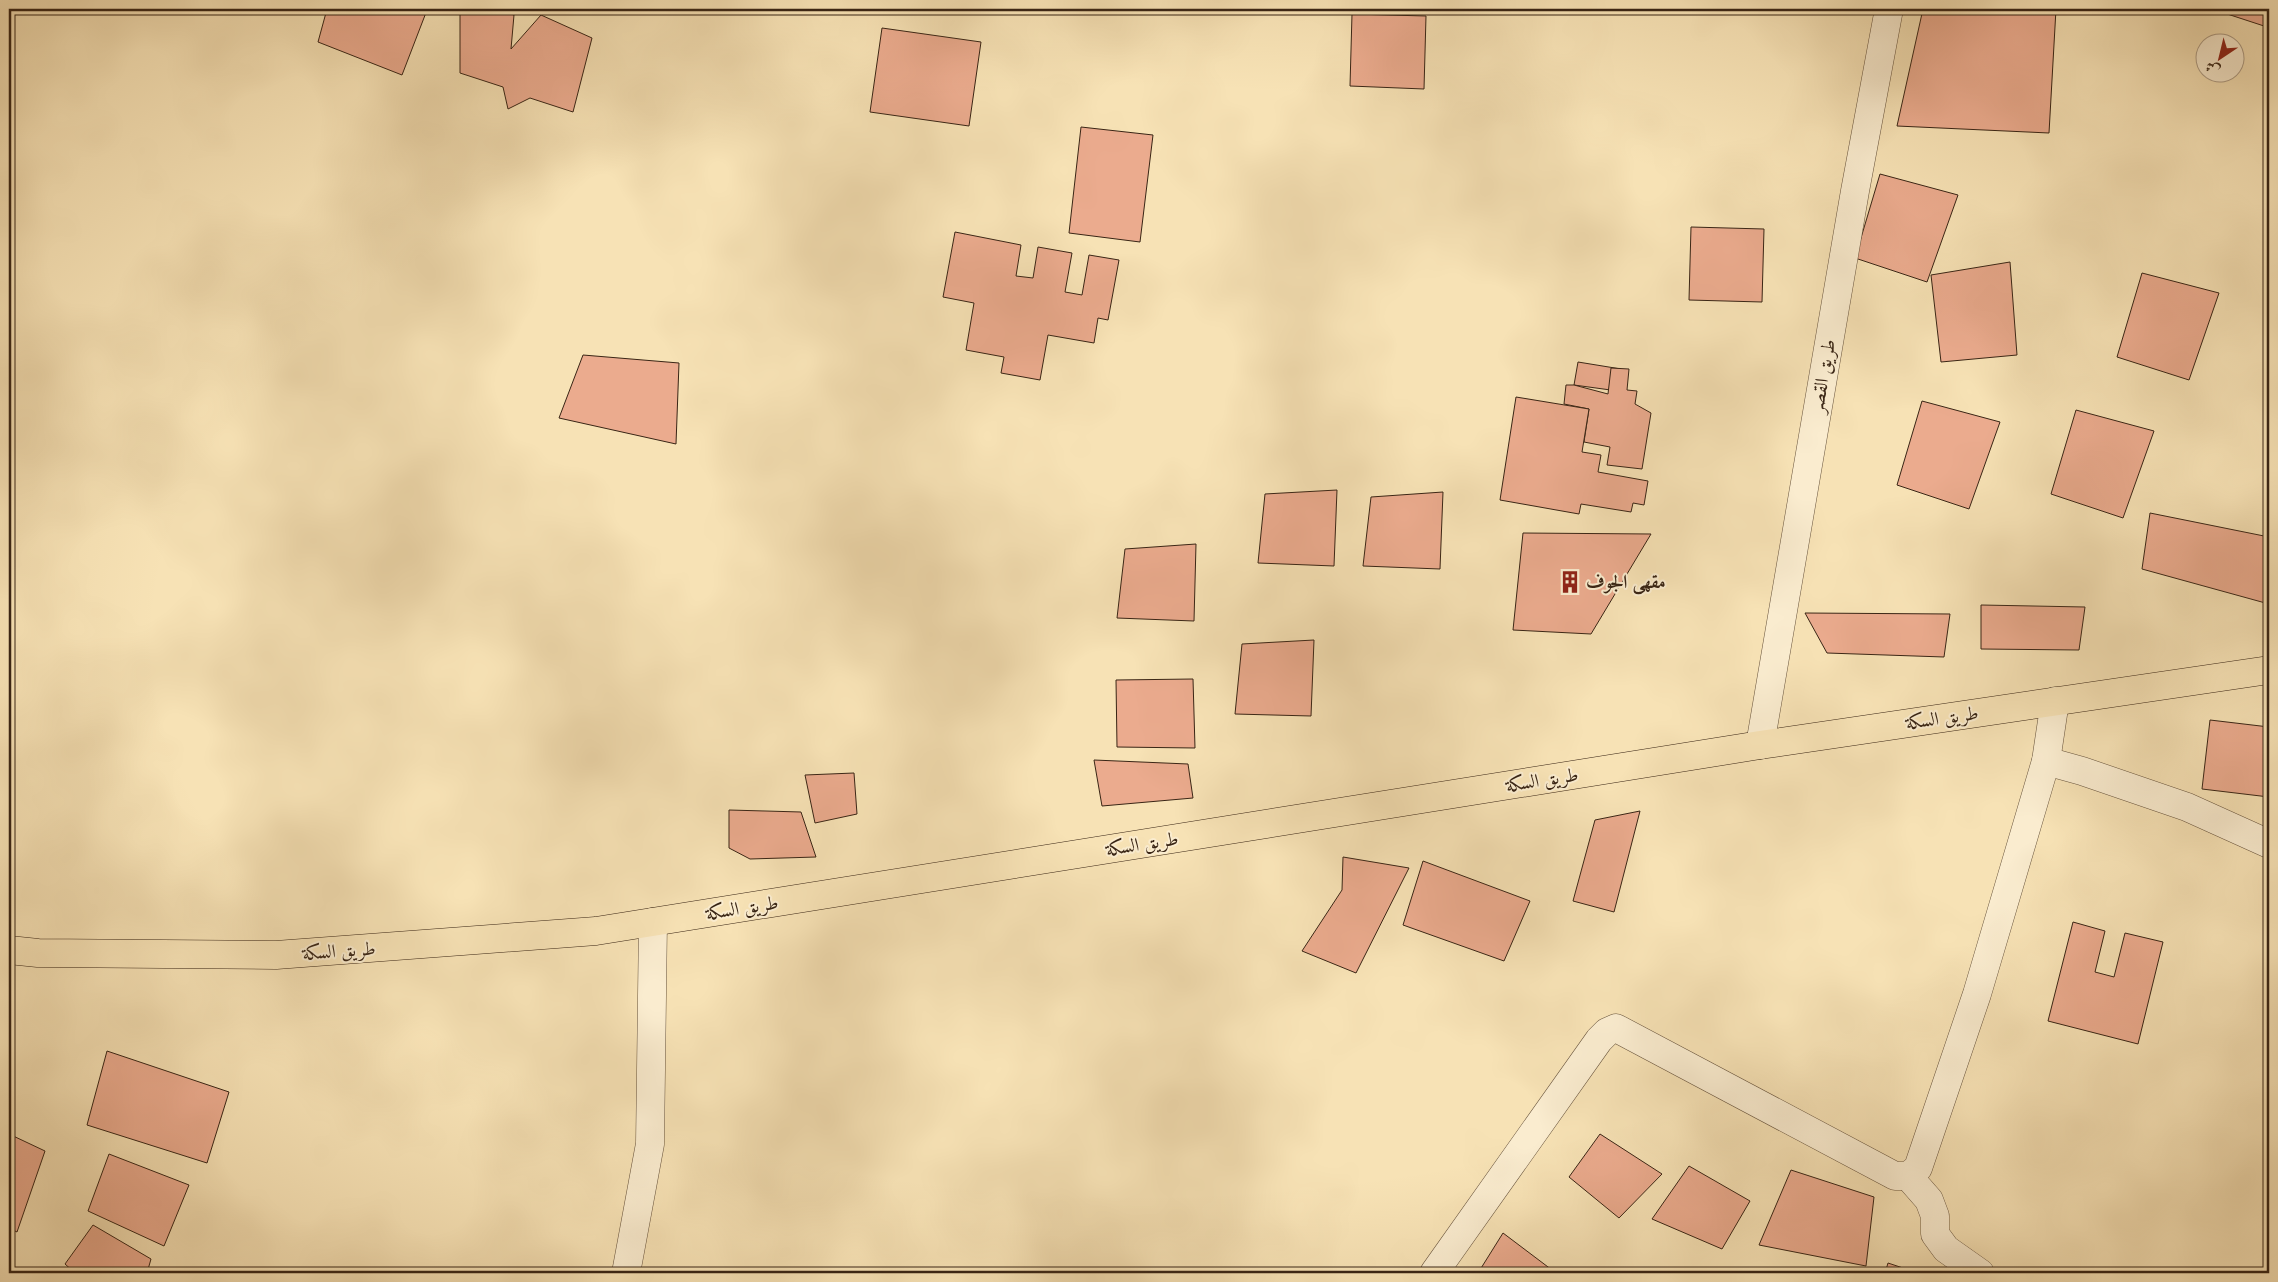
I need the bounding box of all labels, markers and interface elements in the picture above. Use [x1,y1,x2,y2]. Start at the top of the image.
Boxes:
north arrow [2196,32,2246,82]
text: ش [2202,56,2224,80]
street label: طريق القصر [1803,337,1842,417]
building icon: مقهى الجوف [1557,569,1583,595]
place label: مقهى الجوف [1586,569,1666,595]
street label: طريق السكة [1903,700,1980,736]
street label: طريق السكة [1503,761,1580,799]
street label: طريق السكة [1103,825,1180,863]
street label: طريق السكة [703,889,780,927]
street label: طريق السكة [301,935,376,967]

